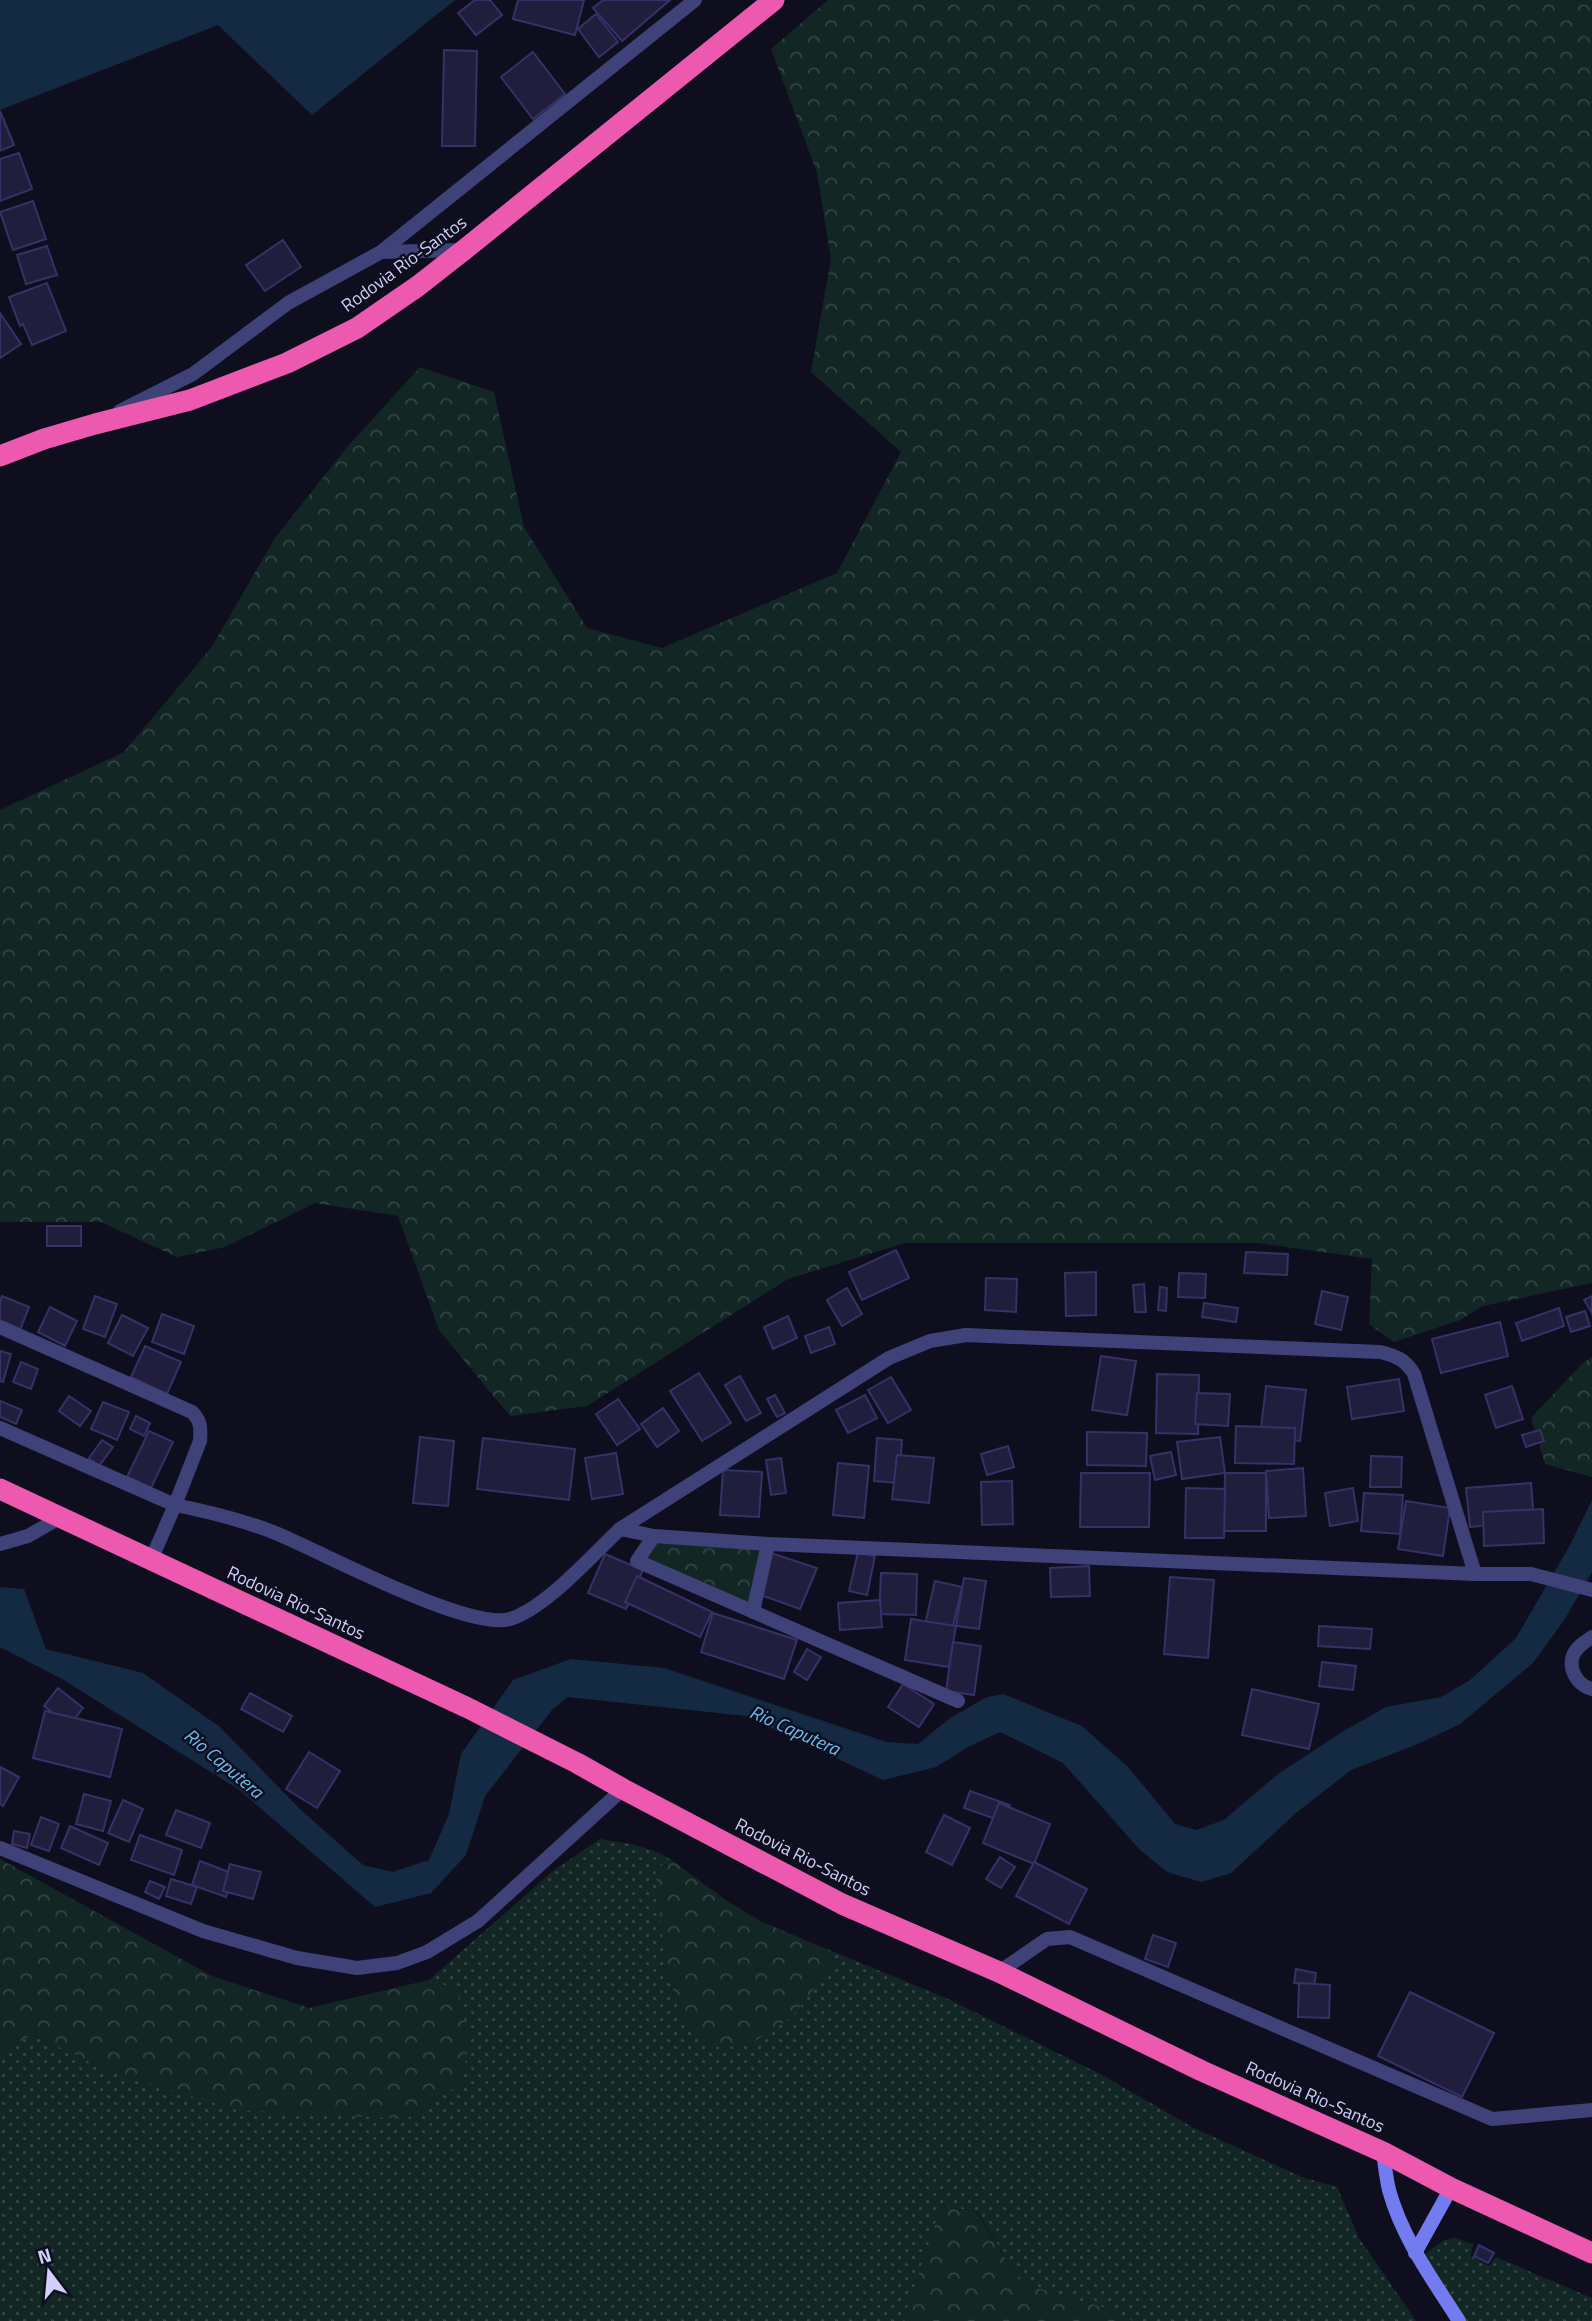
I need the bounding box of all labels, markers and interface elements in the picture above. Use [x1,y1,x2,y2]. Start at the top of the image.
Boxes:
street label: Rodovia Rio-Santos [335,209,472,318]
street label: Rodovia Rio-Santos [223,1559,370,1646]
water label: Rio Caputera [745,1697,846,1763]
water label: Rio Caputera [178,1721,272,1806]
street label: Rodovia Rio-Santos [731,1811,876,1902]
street label: Rodovia Rio-Santos [1241,2054,1389,2139]
north arrow [14,2237,84,2307]
text: N [34,2239,55,2271]

